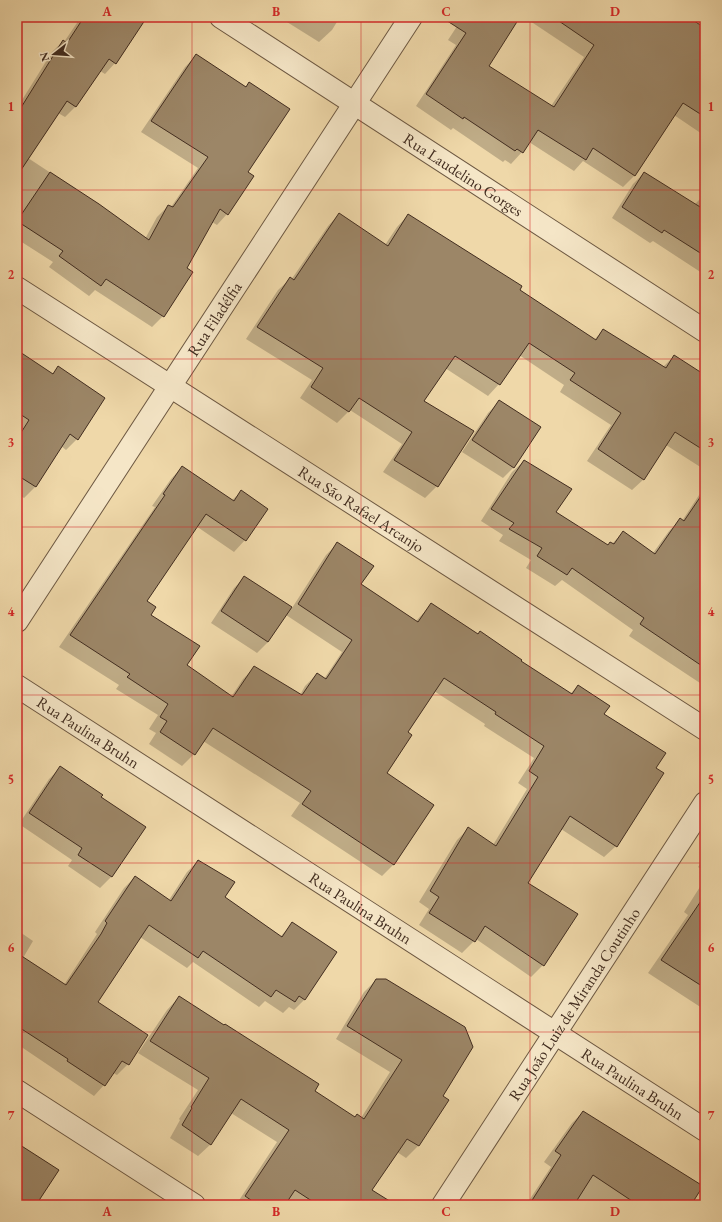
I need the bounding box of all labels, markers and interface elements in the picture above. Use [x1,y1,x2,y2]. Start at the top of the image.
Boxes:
text: A [101,3,112,20]
text: B [272,3,280,20]
text: C [441,3,451,20]
text: D [610,3,620,20]
north arrow [34,34,74,74]
text: N [36,51,52,63]
text: 1 [8,98,15,115]
text: 1 [708,98,715,115]
street label: Rua Laudelino Gorges [399,128,527,221]
text: 2 [8,266,15,283]
text: 2 [708,266,715,283]
street label: Rua Filadélfia [183,277,247,360]
text: 3 [8,434,15,451]
text: 3 [708,434,715,451]
street label: Rua São Rafael Arcanjo [294,461,428,557]
text: 4 [8,603,15,620]
text: 4 [708,603,715,620]
street label: Rua Paulina Bruhn [33,692,144,774]
text: 5 [8,771,14,788]
text: 5 [708,771,714,788]
street label: Rua Paulina Bruhn [305,867,416,949]
street label: Rua João Luiz de Miranda Coutinho [504,904,645,1105]
text: 6 [8,939,15,956]
text: 6 [708,939,715,956]
street label: Rua Paulina Bruhn [577,1043,688,1125]
text: 7 [8,1107,15,1124]
text: 7 [708,1107,715,1124]
text: A [101,1203,112,1220]
text: B [272,1203,280,1220]
text: C [441,1203,451,1220]
text: D [610,1203,620,1220]

